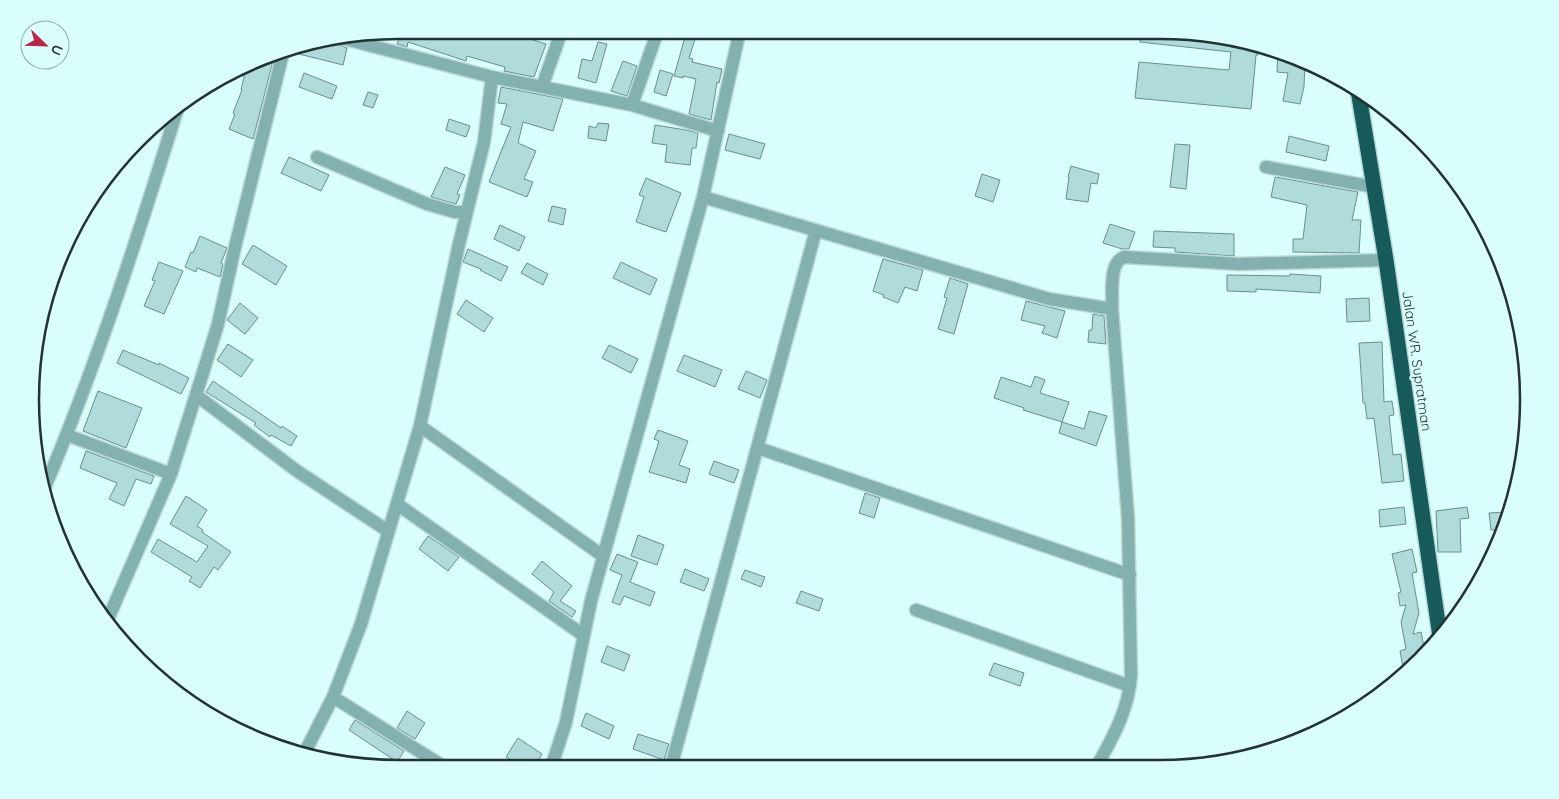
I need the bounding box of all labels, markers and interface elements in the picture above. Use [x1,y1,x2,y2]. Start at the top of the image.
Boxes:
north arrow [20,20,70,70]
text: U [47,42,67,58]
street label: Jalan WR. Supratman [1398,290,1436,432]

